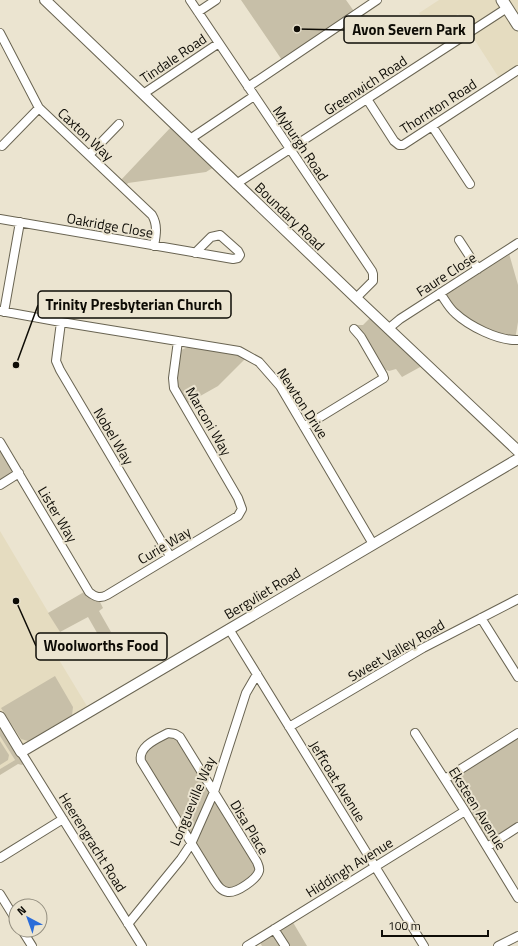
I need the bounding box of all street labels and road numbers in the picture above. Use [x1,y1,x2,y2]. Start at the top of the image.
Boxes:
street label: Tindale Road [136,28,210,88]
street label: Greenwich Road [319,50,411,120]
street label: Thornton Road [395,73,481,139]
street label: Myburgh Road [268,101,334,185]
street label: Caxton Way [53,103,119,166]
street label: Boundary Road [250,177,330,255]
street label: Oakridge Close [65,207,155,243]
street label: Faure Close [412,247,480,301]
street label: Newton Drive [272,363,334,443]
street label: Marconi Way [181,383,237,460]
street label: Nobel Way [89,403,139,469]
street label: Lister Way [33,482,83,546]
street label: Curie Way [133,521,195,569]
street label: Bergvliet Road [220,562,304,624]
street label: Sweet Valley Road [344,614,448,686]
street label: Jeffcoat Avenue [305,736,371,826]
street label: Longueville Way [164,753,220,849]
street label: Eksteen Avenue [444,762,512,854]
street label: Heerengracht Road [54,788,132,896]
street label: Disa Place [225,796,275,858]
street label: Hiddingh Avenue [301,832,397,902]

